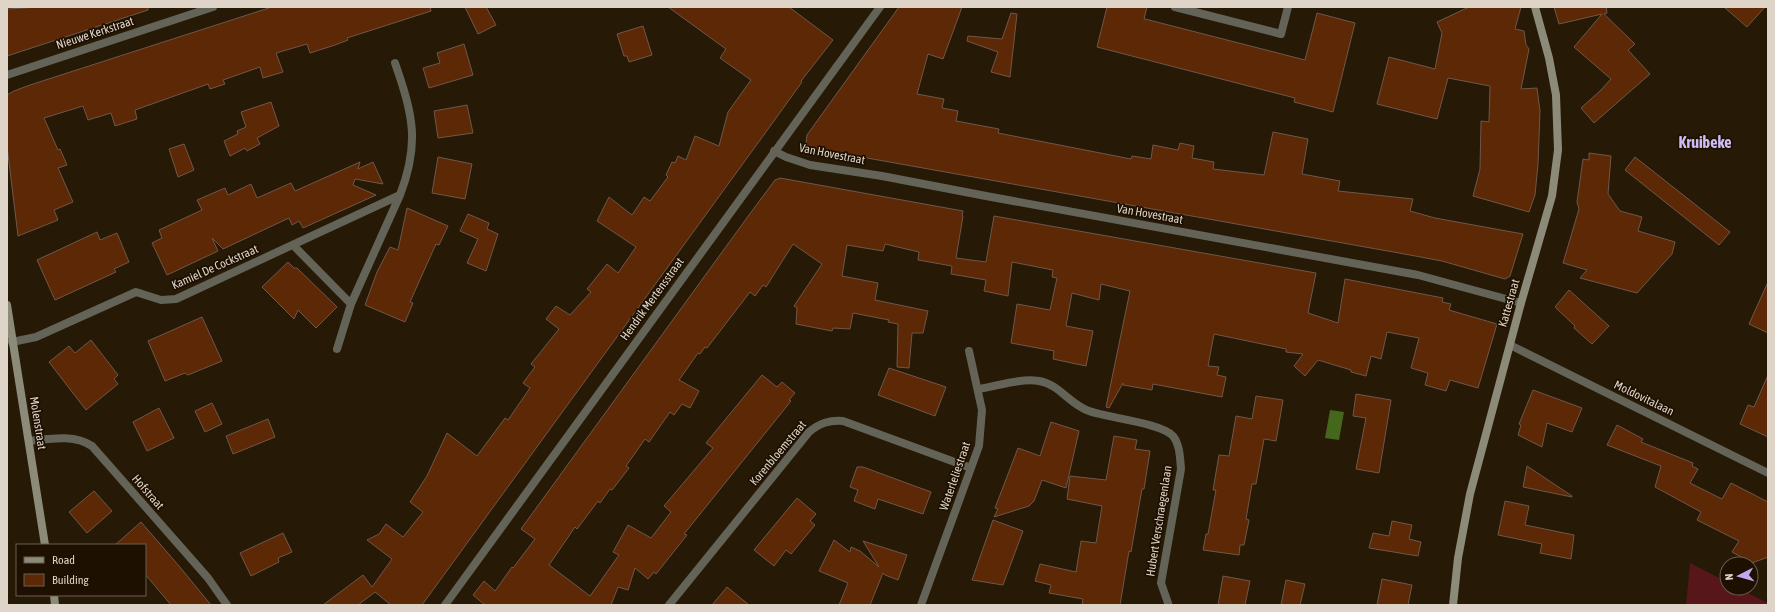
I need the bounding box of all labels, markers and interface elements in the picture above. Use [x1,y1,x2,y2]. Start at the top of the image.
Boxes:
street label: Nieuwe Kerkstraat [54,14,136,52]
district label: Kruibeke [1679,133,1731,151]
street label: Van Hovestraat [798,141,867,167]
street label: Van Hovestraat [1116,201,1185,227]
street label: Kamiel De Cockstraat [170,241,261,292]
street label: Hendrik Mertensstraat [617,255,687,343]
street label: Kattestraat [1496,277,1523,329]
street label: Moldovitalaan [1612,377,1676,419]
street label: Molenstraat [27,395,49,451]
street label: Korenbloemstraat [747,417,809,488]
street label: Waterleliestraat [937,439,973,512]
street label: Hubert Verschraegenlaan [1143,465,1175,577]
street label: Hofstraat [129,472,167,513]
legend [16,544,146,596]
text: Road [52,553,75,567]
north arrow [1719,556,1759,596]
text: Building [52,573,90,587]
text: N [1723,573,1735,581]

